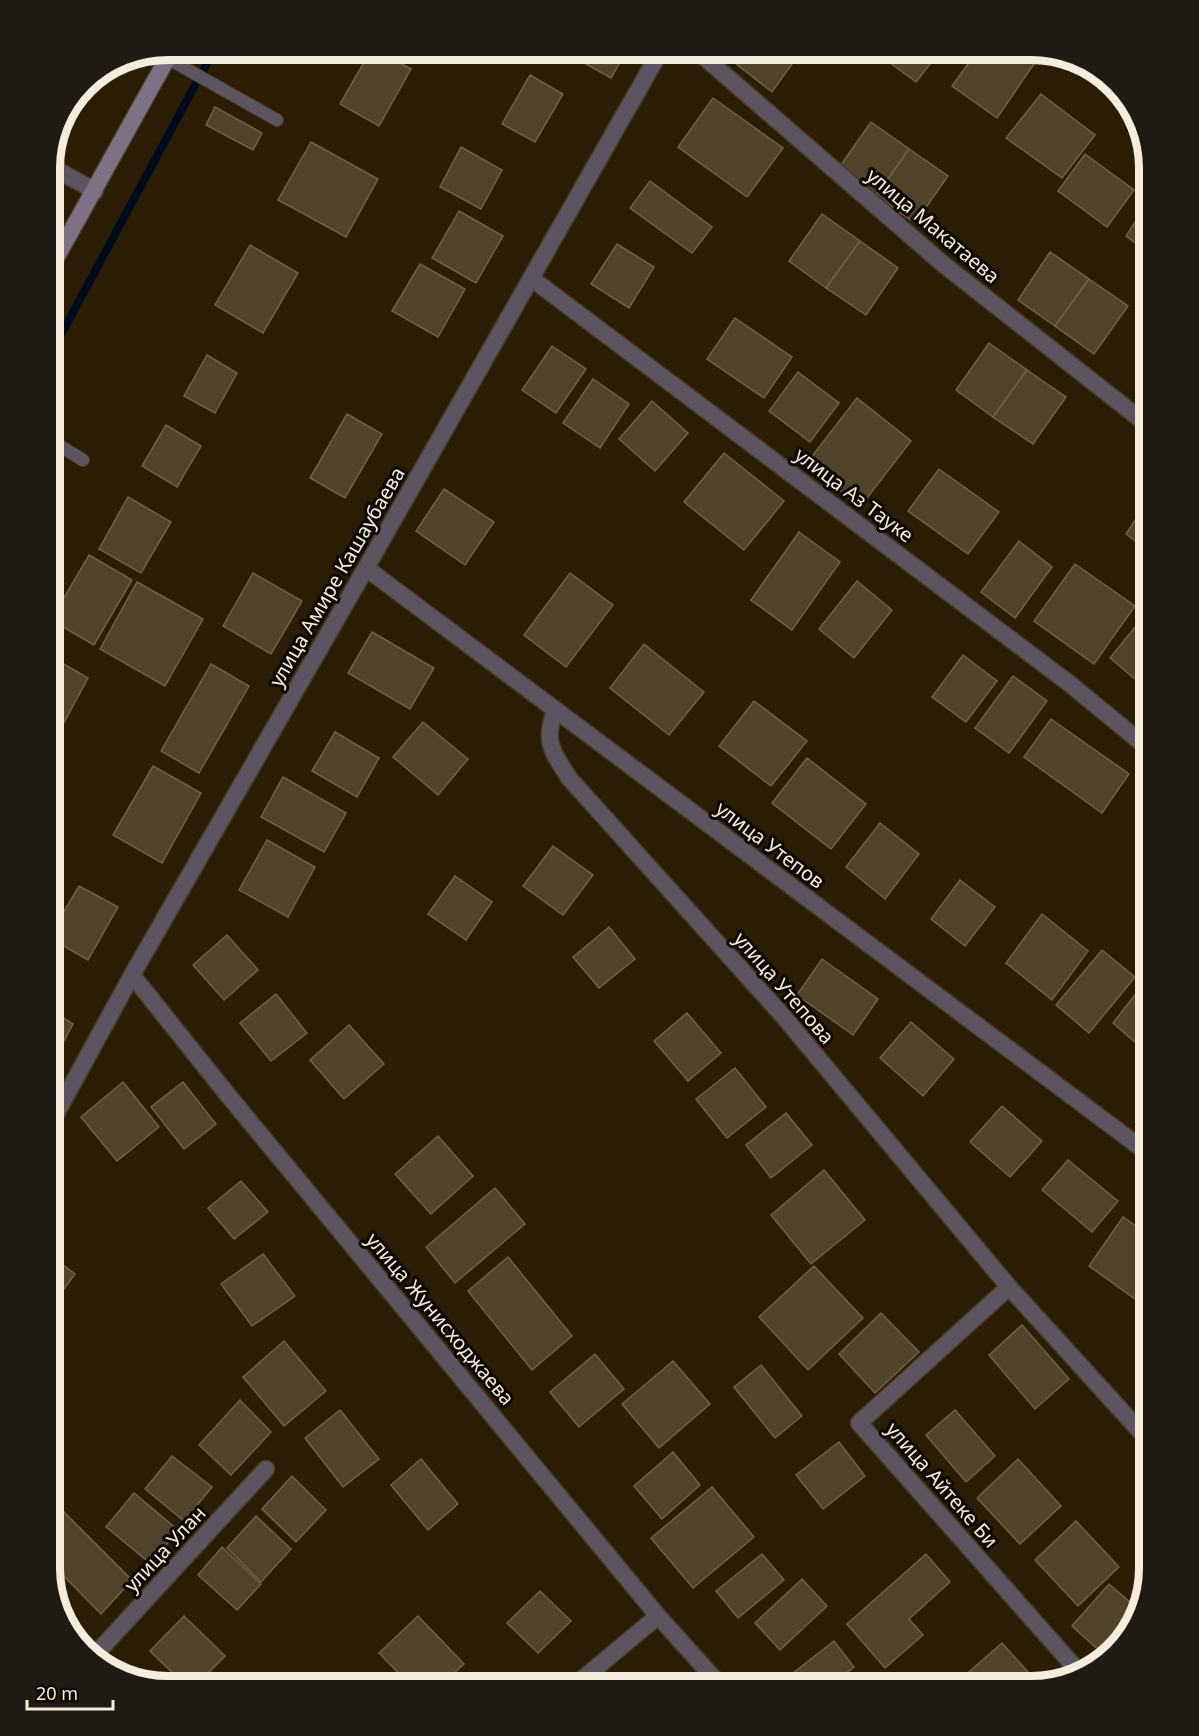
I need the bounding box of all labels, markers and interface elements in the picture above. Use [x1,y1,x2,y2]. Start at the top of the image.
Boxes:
street label: улица Макатаева [861,162,1006,289]
street label: улица Аз Тауке [789,441,919,548]
street label: улица Амире Кашаубаева [262,462,411,692]
street label: улица Утепов [710,795,830,894]
street label: улица Утепова [728,926,841,1050]
street label: улица Жунисходжаева [360,1227,521,1411]
street label: улица Айтеке Би [880,1416,1005,1553]
street label: улица Улан [118,1500,211,1597]
scale bar [27,1673,112,1711]
text: 20 m [36,1681,78,1705]

